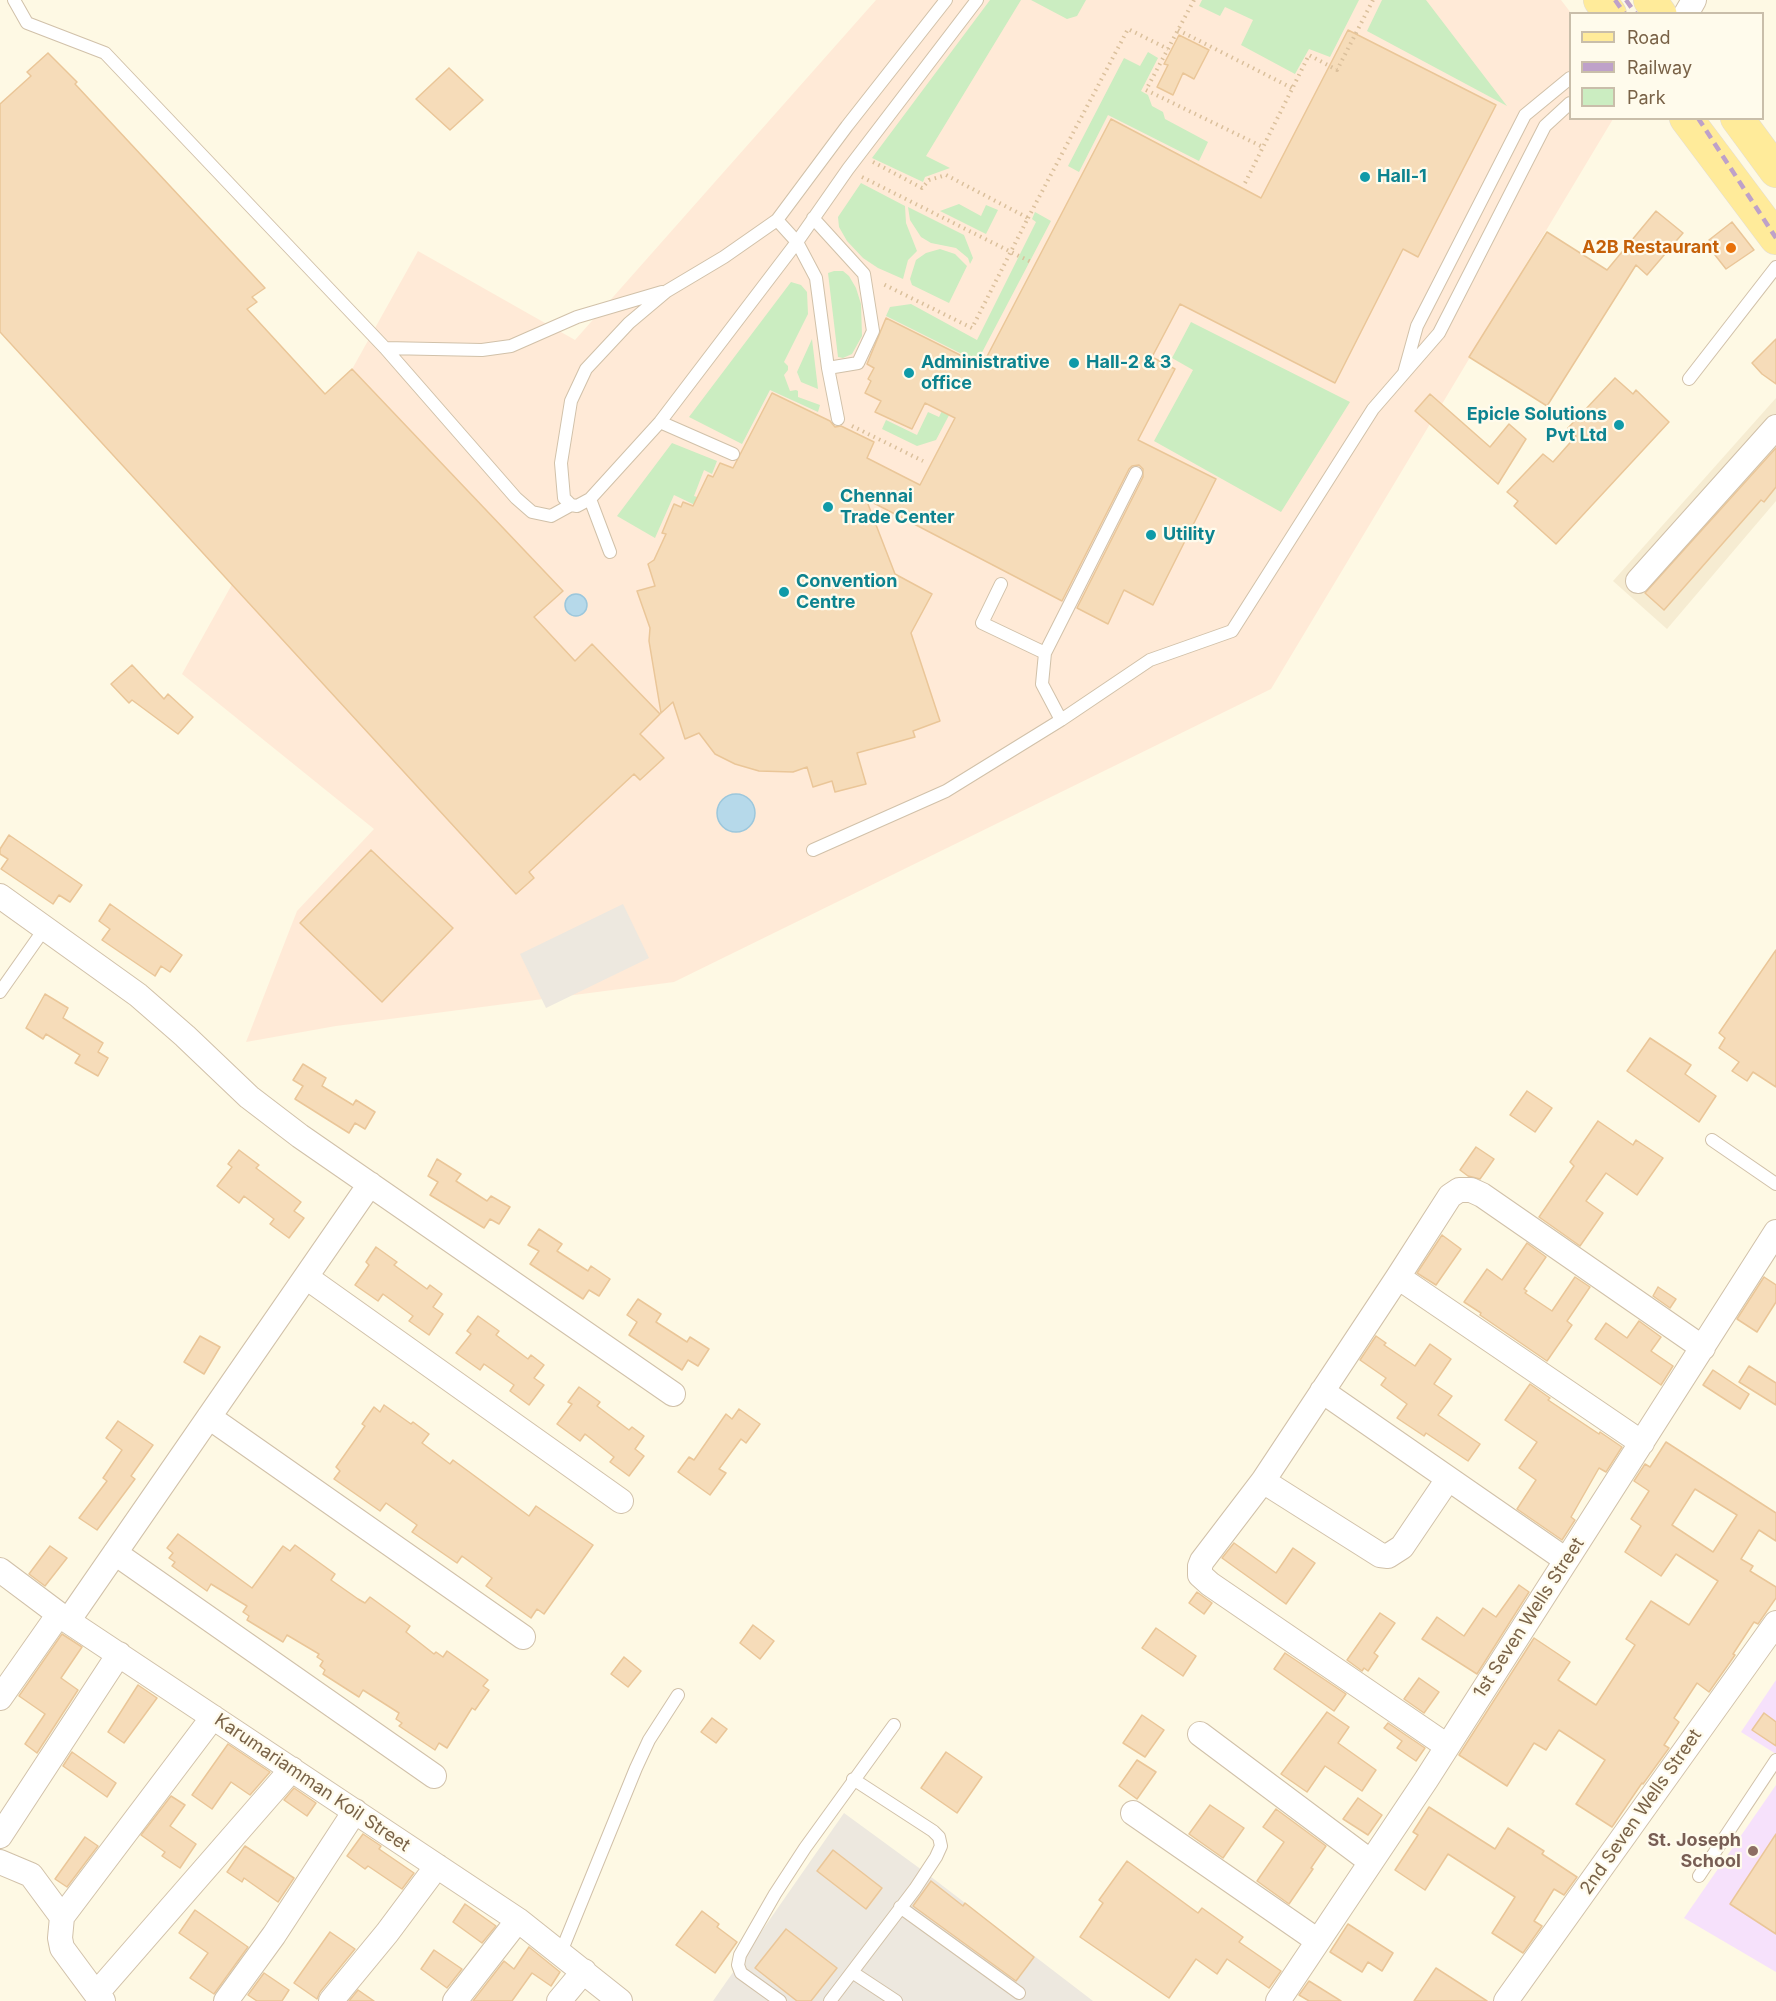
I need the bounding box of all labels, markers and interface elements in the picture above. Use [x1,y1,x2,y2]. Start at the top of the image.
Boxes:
legend [1569,12,1764,120]
text: Road [1627,27,1670,48]
text: Railway [1627,57,1692,78]
text: Park [1627,87,1666,108]
place label: Hall-1 [1377,166,1427,188]
marker: Hall-1 [1358,170,1372,184]
place label: A2B Restaurant [1582,237,1719,259]
marker: A2B Restaurant [1724,241,1738,255]
place label: Administrative office [921,352,1050,394]
place label: Hall-2 & 3 [1086,352,1171,374]
marker: Hall-2 & 3 [1067,356,1081,370]
marker: Administrative office [902,366,916,380]
place label: Epicle Solutions Pvt Ltd [1467,404,1607,446]
marker: Epicle Solutions Pvt Ltd [1612,418,1626,432]
place label: Chennai Trade Center [840,486,955,528]
marker: Chennai Trade Center [821,500,835,514]
place label: Utility [1163,524,1215,546]
marker: Utility [1144,528,1158,542]
place label: Convention Centre [796,571,897,614]
marker: Convention Centre [777,585,791,599]
street label: 1st Seven Wells Street [1469,1534,1589,1702]
street label: Karumariamman Koil Street [210,1709,414,1857]
street label: 2nd Seven Wells Street [1576,1725,1706,1899]
place label: St. Joseph School [1647,1830,1741,1872]
marker: St. Joseph School [1746,1844,1760,1858]

